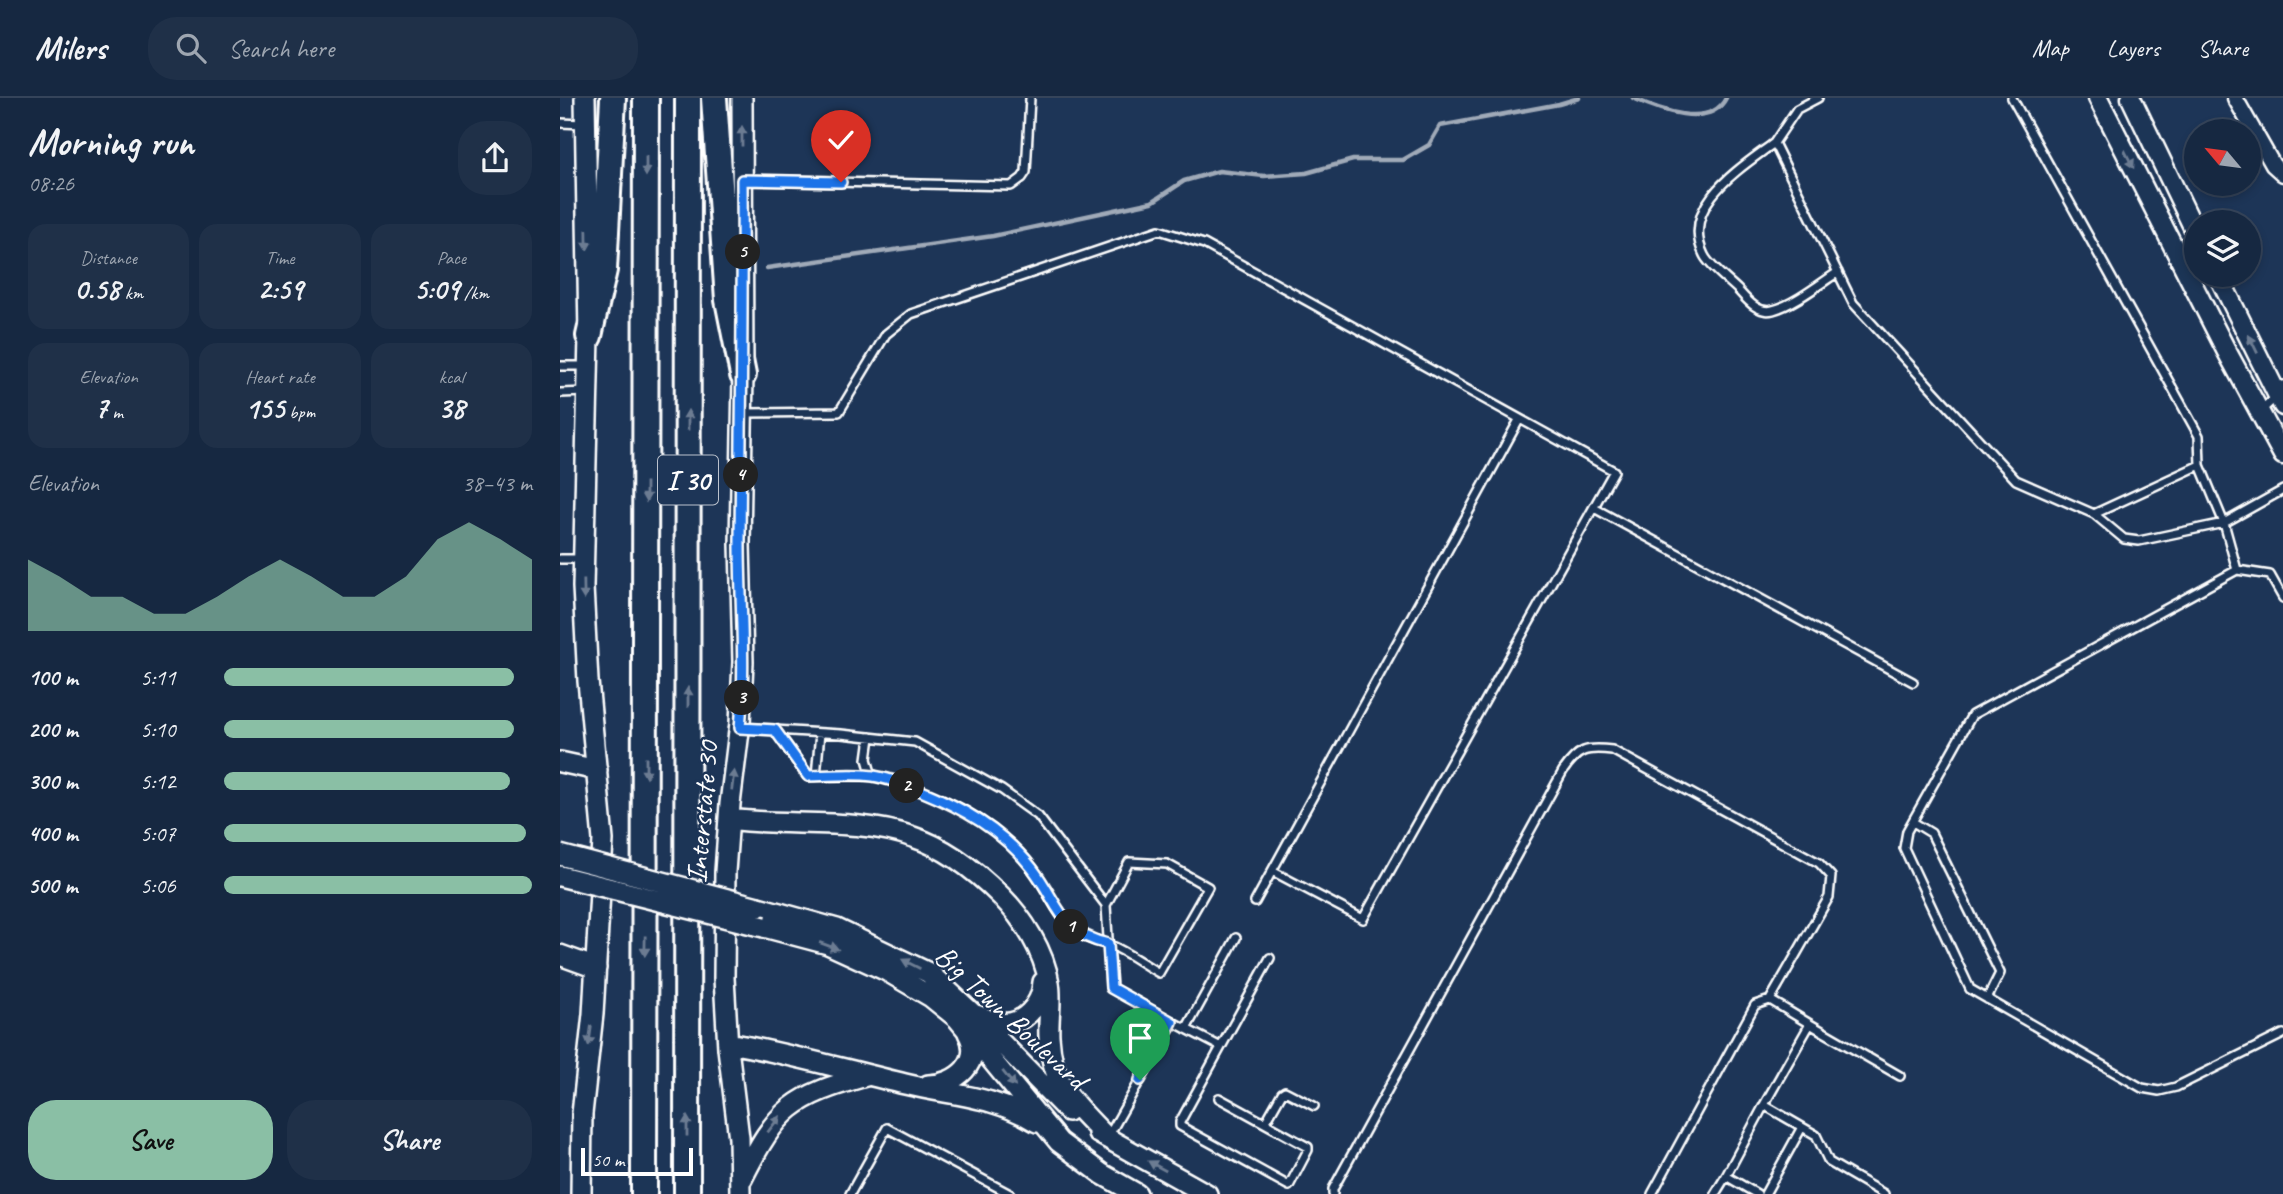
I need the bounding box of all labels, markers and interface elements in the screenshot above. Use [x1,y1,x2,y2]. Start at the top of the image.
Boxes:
search box [148,17,638,80]
text: Milers [35,27,106,69]
icon: search [172,29,210,67]
text: Search here [228,32,334,65]
text: Map [2032,33,2069,63]
text: Layers [2107,33,2160,63]
text: Share [2198,33,2248,63]
pin [811,110,871,182]
text: Morning run [28,119,194,166]
north arrow [2184,119,2261,196]
map controls [2184,119,2261,287]
button: share [458,121,532,195]
icon: check [822,121,860,159]
one-way arrow [736,125,748,147]
one-way arrow [2124,149,2135,169]
one-way arrow [640,155,652,177]
text: 08:26 [28,169,74,198]
button: layers [2184,210,2261,287]
one-way arrow [581,229,593,251]
pin: 5 [726,234,760,270]
text: 5 [738,239,747,263]
text: Distance [80,246,137,270]
text: Time [265,246,295,270]
text: Pace [437,246,466,270]
text: 0.58 [74,270,120,308]
text: 2:59 [257,270,303,308]
text: 5:09 [414,270,459,308]
text: km [120,281,143,305]
text: /km [459,281,489,305]
one-way arrow [2247,334,2258,354]
text: Elevation [79,365,138,389]
text: Heart rate [245,365,315,389]
text: kcal [439,365,464,389]
text: 7 [94,389,108,427]
text: 155 [245,389,284,427]
text: 38 [438,389,465,427]
text: m [108,400,123,424]
text: bpm [284,400,315,424]
one-way arrow [682,409,694,431]
road number: I 30 [658,456,718,504]
pin: 4 [724,458,758,492]
text: 4 [736,462,745,486]
text: Elevation [28,469,99,498]
text: 38–43 m [462,469,532,498]
one-way arrow [640,481,652,503]
one-way arrow [578,579,589,601]
text: 100 m [28,663,78,692]
text: 5:11 [140,663,176,692]
pin: 3 [724,680,760,716]
one-way arrow [682,685,694,707]
text: 3 [737,685,746,709]
text: 200 m [28,715,78,744]
text: 5:10 [140,715,176,744]
street label: Interstate 30 [677,737,727,884]
one-way arrow [640,757,652,779]
text: 300 m [28,767,78,796]
text: 5:12 [140,767,176,796]
pin: 2 [890,768,924,804]
one-way arrow [727,769,738,791]
text: 2 [902,773,911,797]
text: 400 m [28,819,78,848]
text: 5:07 [140,819,176,848]
text: 500 m [28,871,77,900]
text: 5:06 [140,871,176,900]
pin: 1 [1054,910,1088,944]
text: 1 [1066,914,1075,938]
one-way arrow [639,935,651,957]
street label: Big Town Boulevard [927,937,1098,1100]
one-way arrow [819,941,840,952]
one-way arrow [901,958,921,969]
pin [1110,1008,1170,1080]
icon: arrive [1121,1019,1159,1057]
one-way arrow [584,1025,595,1047]
one-way arrow [1001,1069,1016,1087]
button: Save [28,1100,273,1180]
button: Share [287,1100,532,1180]
one-way arrow [681,1115,693,1137]
one-way arrow [767,1116,782,1134]
scale bar [581,1145,693,1177]
text: 50 m [592,1148,624,1172]
one-way arrow [1147,1160,1167,1172]

